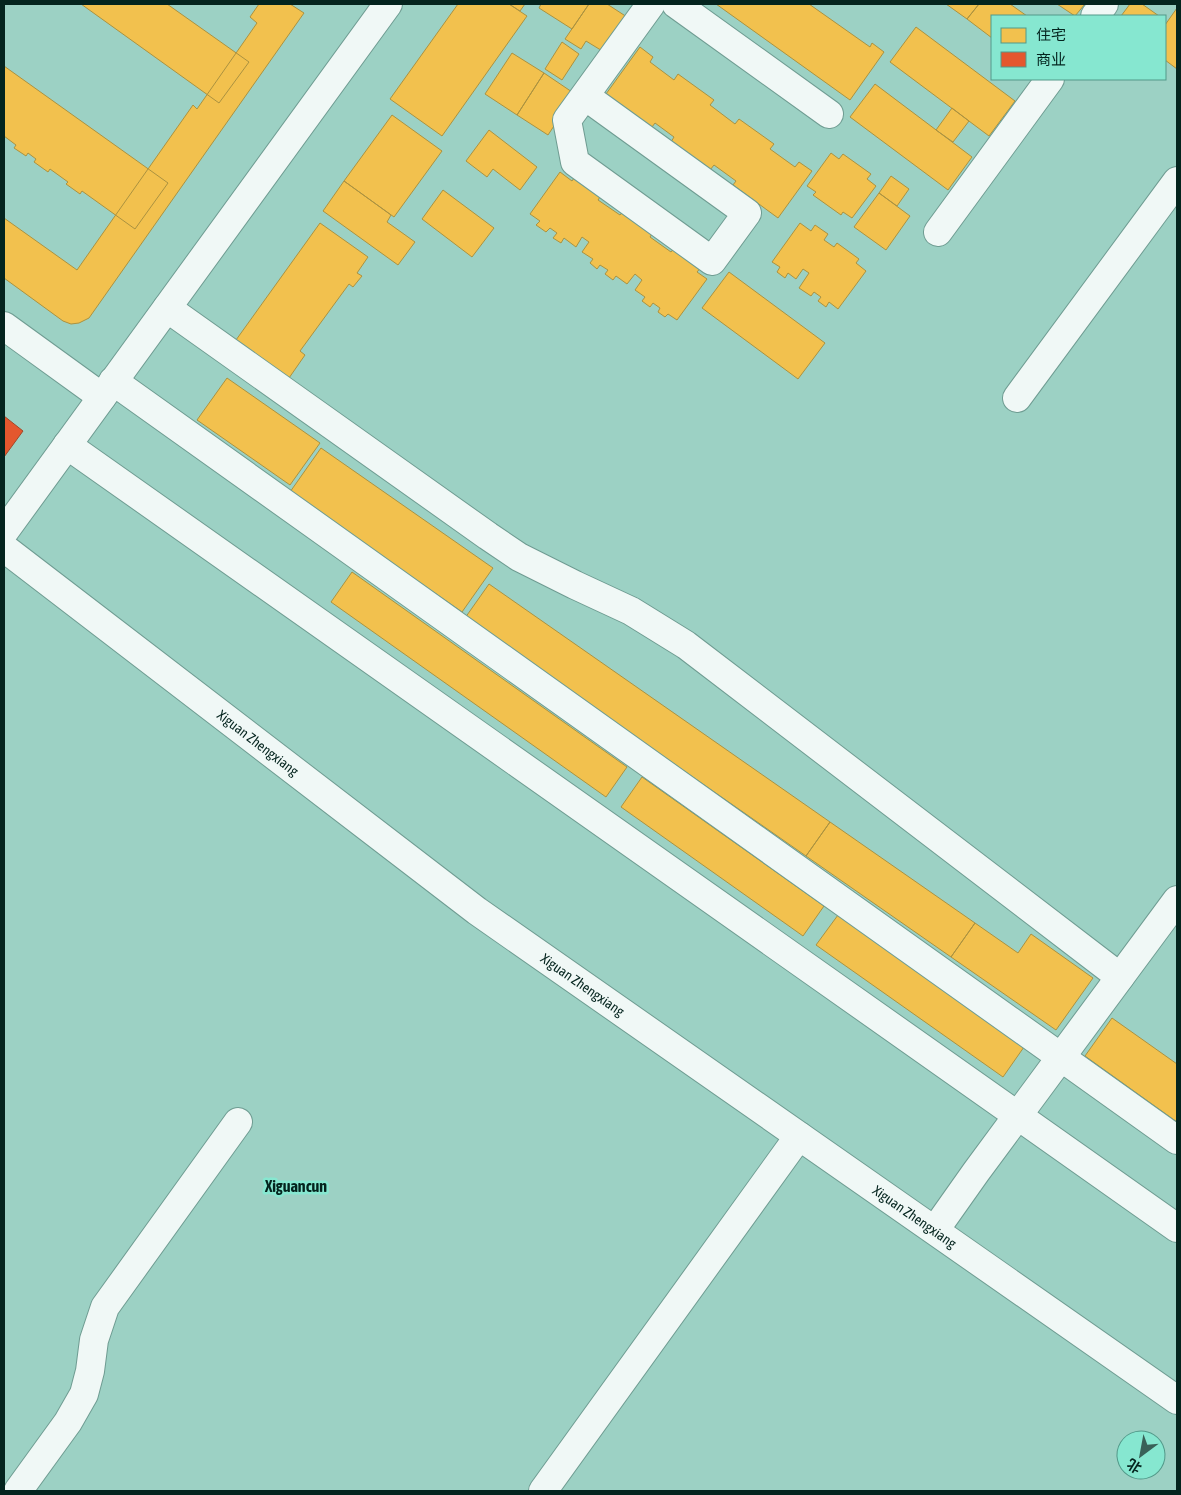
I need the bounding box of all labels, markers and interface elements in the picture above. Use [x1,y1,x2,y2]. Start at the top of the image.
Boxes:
legend [991,15,1166,80]
text: 住宅 [1036,26,1066,43]
text: 商业 [1036,51,1066,68]
street label: Xiguan Zhengxiang [214,707,302,779]
street label: Xiguan Zhengxiang [538,950,627,1019]
district label: Xiguancun [264,1177,327,1195]
street label: Xiguan Zhengxiang [870,1182,959,1251]
north arrow [1116,1430,1166,1480]
text: 北 [1124,1456,1144,1477]

